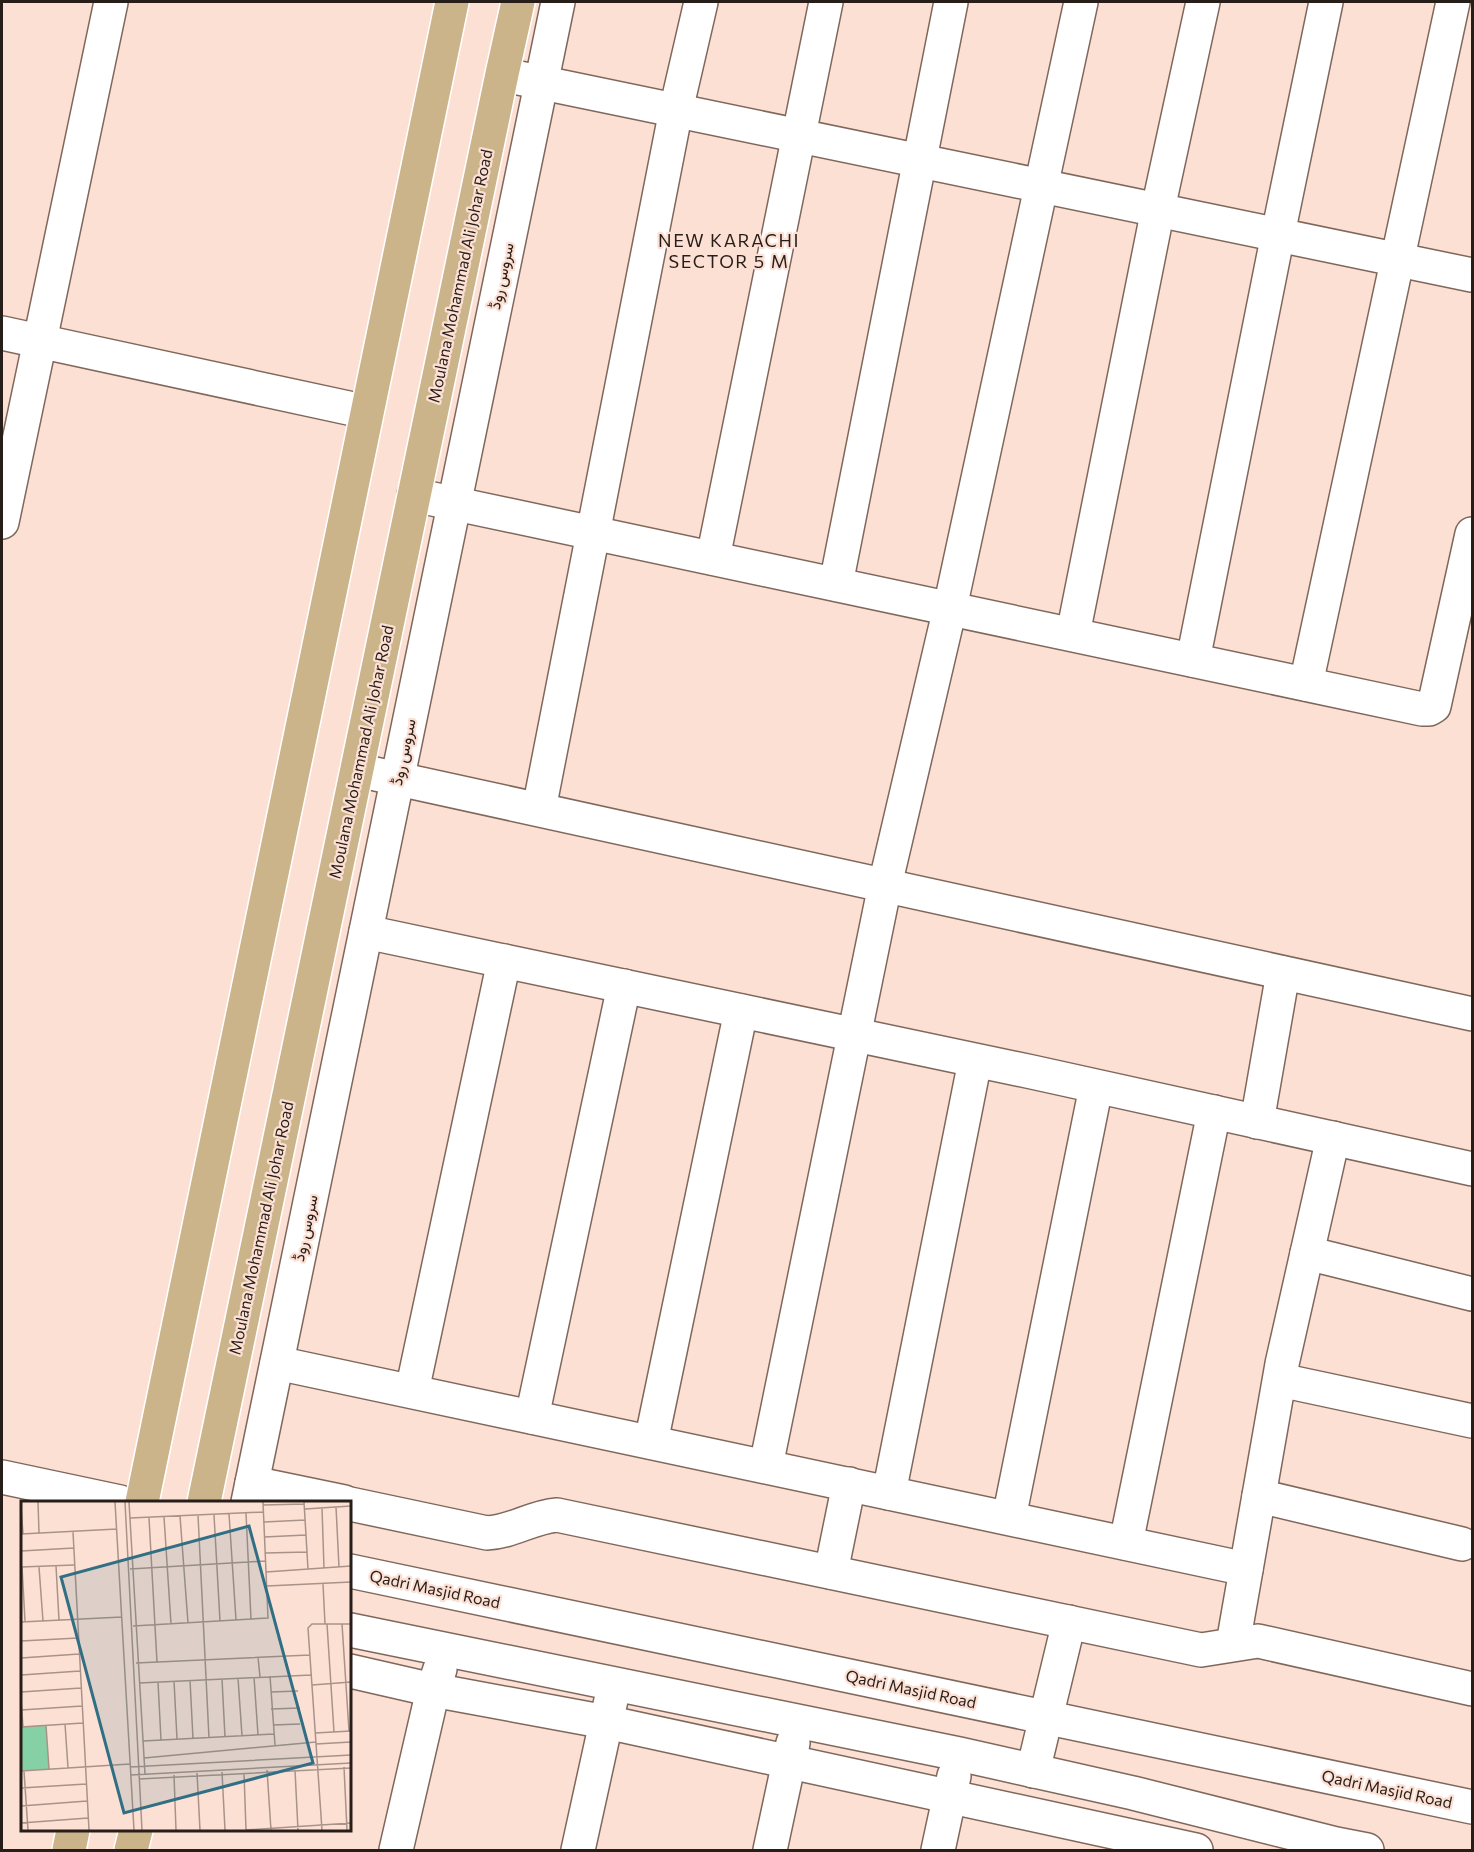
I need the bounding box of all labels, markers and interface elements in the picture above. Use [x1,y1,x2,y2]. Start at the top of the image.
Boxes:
street label: Moulana Mohammad Ali Johar Road [423,147,496,404]
district label: NEW KARACHI SECTOR 5 M [658,229,800,272]
street label: سروس روڈ [484,241,519,311]
street label: Moulana Mohammad Ali Johar Road [324,623,397,880]
street label: سروس روڈ [386,717,421,787]
street label: Moulana Mohammad Ali Johar Road [224,1099,297,1356]
street label: سروس روڈ [288,1193,323,1263]
inset map [21,1501,351,1831]
street label: Qadri Masjid Road [368,1565,502,1612]
street label: Qadri Masjid Road [844,1665,978,1712]
street label: Qadri Masjid Road [1320,1765,1454,1812]

